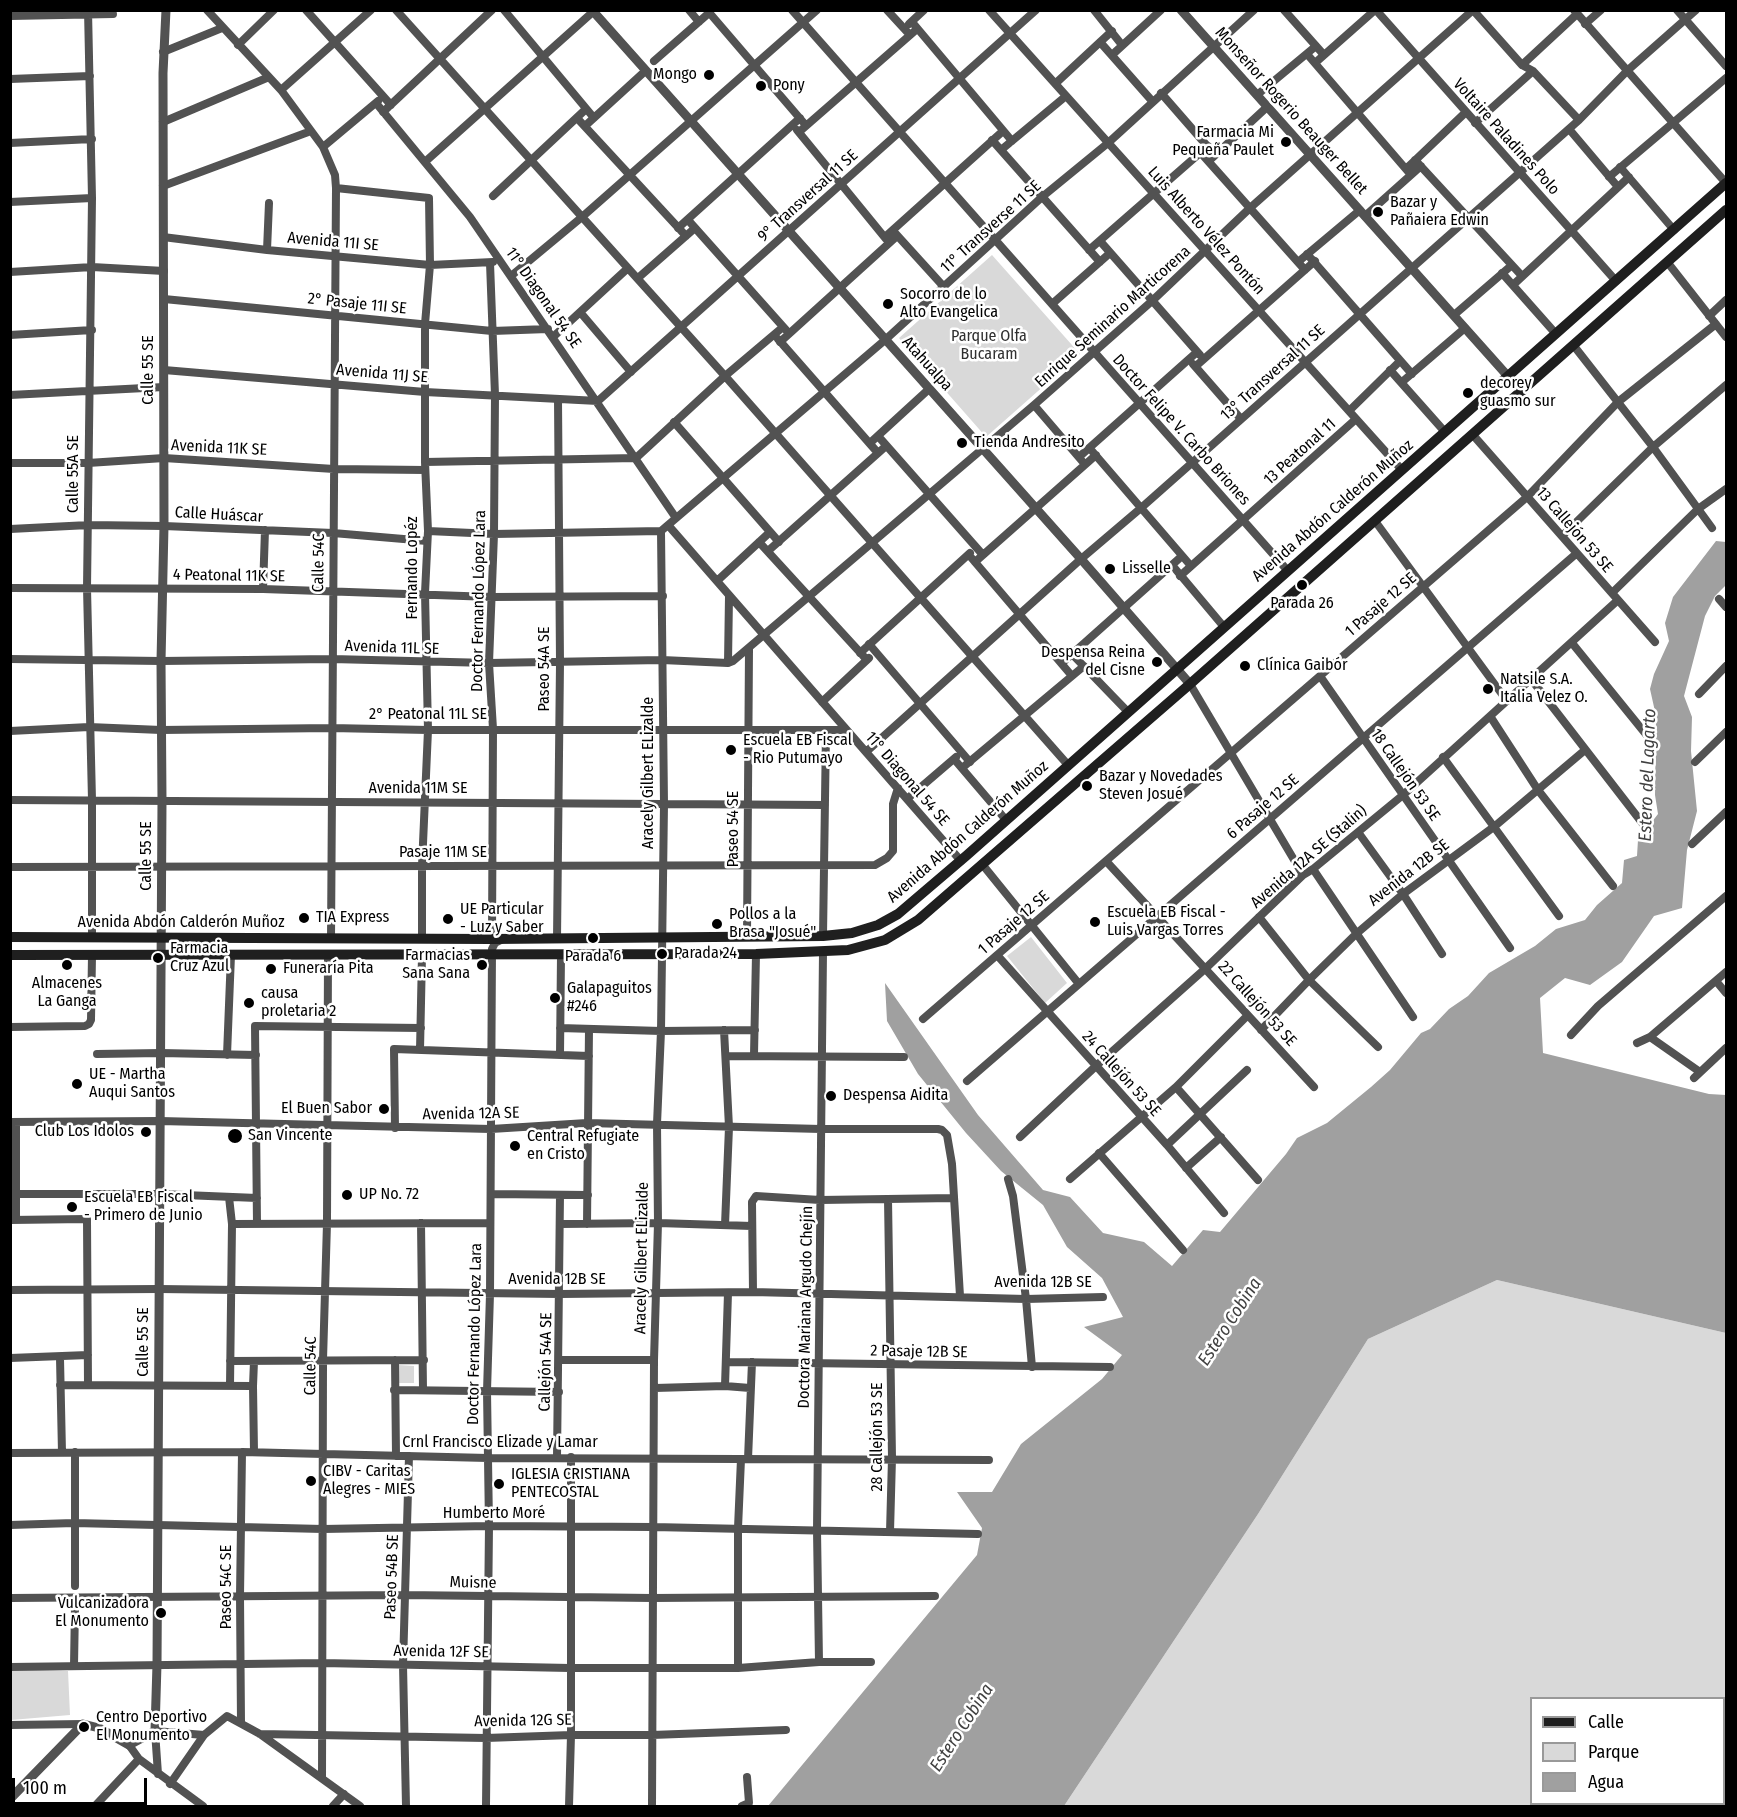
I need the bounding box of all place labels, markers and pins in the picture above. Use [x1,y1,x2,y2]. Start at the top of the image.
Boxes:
place label: Mongo [653,65,697,85]
marker: Mongo [702,68,716,82]
place label: Pony [773,76,805,96]
marker: Pony [754,79,768,93]
place label: Farmacia Mi Pequeña Paulet [1172,123,1274,161]
marker: Farmacia Mi Pequeña Paulet [1279,135,1293,149]
place label: Bazar y Pañaiera Edwin [1390,193,1489,231]
marker: Bazar y Pañaiera Edwin [1371,205,1385,219]
place label: Socorro de lo Alto Evangelica [900,285,998,323]
marker: Socorro de lo Alto Evangelica [881,297,895,311]
place label: decorey guasmo sur [1480,374,1556,412]
marker: decorey guasmo sur [1461,386,1475,400]
place label: Tienda Andresito [974,433,1085,453]
marker: Tienda Andresito [955,436,969,450]
place label: Lisselle [1122,559,1171,579]
marker: Lisselle [1103,562,1117,576]
marker: Parada 26 [1295,578,1309,592]
place label: Parada 26 [1270,594,1334,614]
place label: Despensa Reina del Cisne [1041,643,1145,681]
marker: Despensa Reina del Cisne [1150,655,1164,669]
place label: Clínica Gaibór [1257,656,1348,676]
marker: Clínica Gaibór [1238,659,1252,673]
place label: Natsile S.A. Italia Velez O. [1500,670,1588,708]
marker: Natsile S.A. Italia Velez O. [1481,682,1495,696]
place label: Escuela EB Fiscal - Rio Putumayo [743,731,852,769]
marker: Escuela EB Fiscal - Rio Putumayo [724,743,738,757]
place label: Bazar y Novedades Steven Josué [1099,767,1223,805]
marker: Bazar y Novedades Steven Josué [1080,779,1094,793]
place label: UE Particular - Luz y Saber [460,900,544,938]
place label: Escuela EB Fiscal - Luis Vargas Torres [1107,903,1226,941]
place label: Pollos a la Brasa "Josué" [729,905,816,943]
place label: TIA Express [316,908,389,928]
marker: TIA Express [297,911,311,925]
marker: UE Particular - Luz y Saber [441,912,455,926]
marker: Escuela EB Fiscal - Luis Vargas Torres [1088,915,1102,929]
marker: Pollos a la Brasa "Josué" [710,917,724,931]
marker: Parada 6 [586,931,600,945]
place label: Farmacia Cruz Azul [170,939,229,977]
place label: Parada 24 [674,944,737,964]
place label: Farmacias Sana Sana [402,946,470,984]
place label: Parada 6 [565,947,621,967]
marker: Parada 24 [655,947,669,961]
marker: Farmacia Cruz Azul [151,951,165,965]
marker: Almacenes La Ganga [60,958,74,972]
marker: Farmacias Sana Sana [475,958,489,972]
place label: Funeraría Pita [283,959,374,979]
marker: Funeraría Pita [264,962,278,976]
place label: Almacenes La Ganga [32,974,102,1012]
place label: Galapaguitos #246 [567,979,652,1017]
place label: causa proletaria 2 [261,984,336,1022]
marker: Galapaguitos #246 [548,991,562,1005]
marker: causa proletaria 2 [242,996,256,1010]
place label: UE - Martha Auqui Santos [89,1065,175,1103]
marker: UE - Martha Auqui Santos [70,1077,84,1091]
place label: Despensa Aidita [843,1086,948,1106]
marker: Despensa Aidita [824,1089,838,1103]
place label: El Buen Sabor [281,1099,372,1119]
marker: El Buen Sabor [377,1102,391,1116]
place label: Club Los Idolos [35,1122,134,1142]
marker: Club Los Idolos [139,1125,153,1139]
place label: San Vincente [248,1126,332,1146]
marker: San Vincente [226,1127,244,1145]
place label: Central Refugiate en Cristo [527,1127,639,1165]
marker: Central Refugiate en Cristo [508,1139,522,1153]
place label: UP No. 72 [359,1185,419,1205]
place label: Escuela EB Fiscal - Primero de Junio [84,1188,203,1226]
marker: UP No. 72 [340,1188,354,1202]
marker: Escuela EB Fiscal - Primero de Junio [65,1200,79,1214]
place label: CIBV - Caritas Alegres - MIES [323,1462,415,1500]
place label: IGLESIA CRISTIANA PENTECOSTAL [511,1465,630,1503]
marker: CIBV - Caritas Alegres - MIES [304,1474,318,1488]
marker: IGLESIA CRISTIANA PENTECOSTAL [492,1477,506,1491]
place label: Vulcanizadora El Monumento [55,1594,149,1632]
marker: Vulcanizadora El Monumento [154,1606,168,1620]
place label: Centro Deportivo El Monumento [96,1708,207,1746]
marker: Centro Deportivo El Monumento [77,1720,91,1734]

